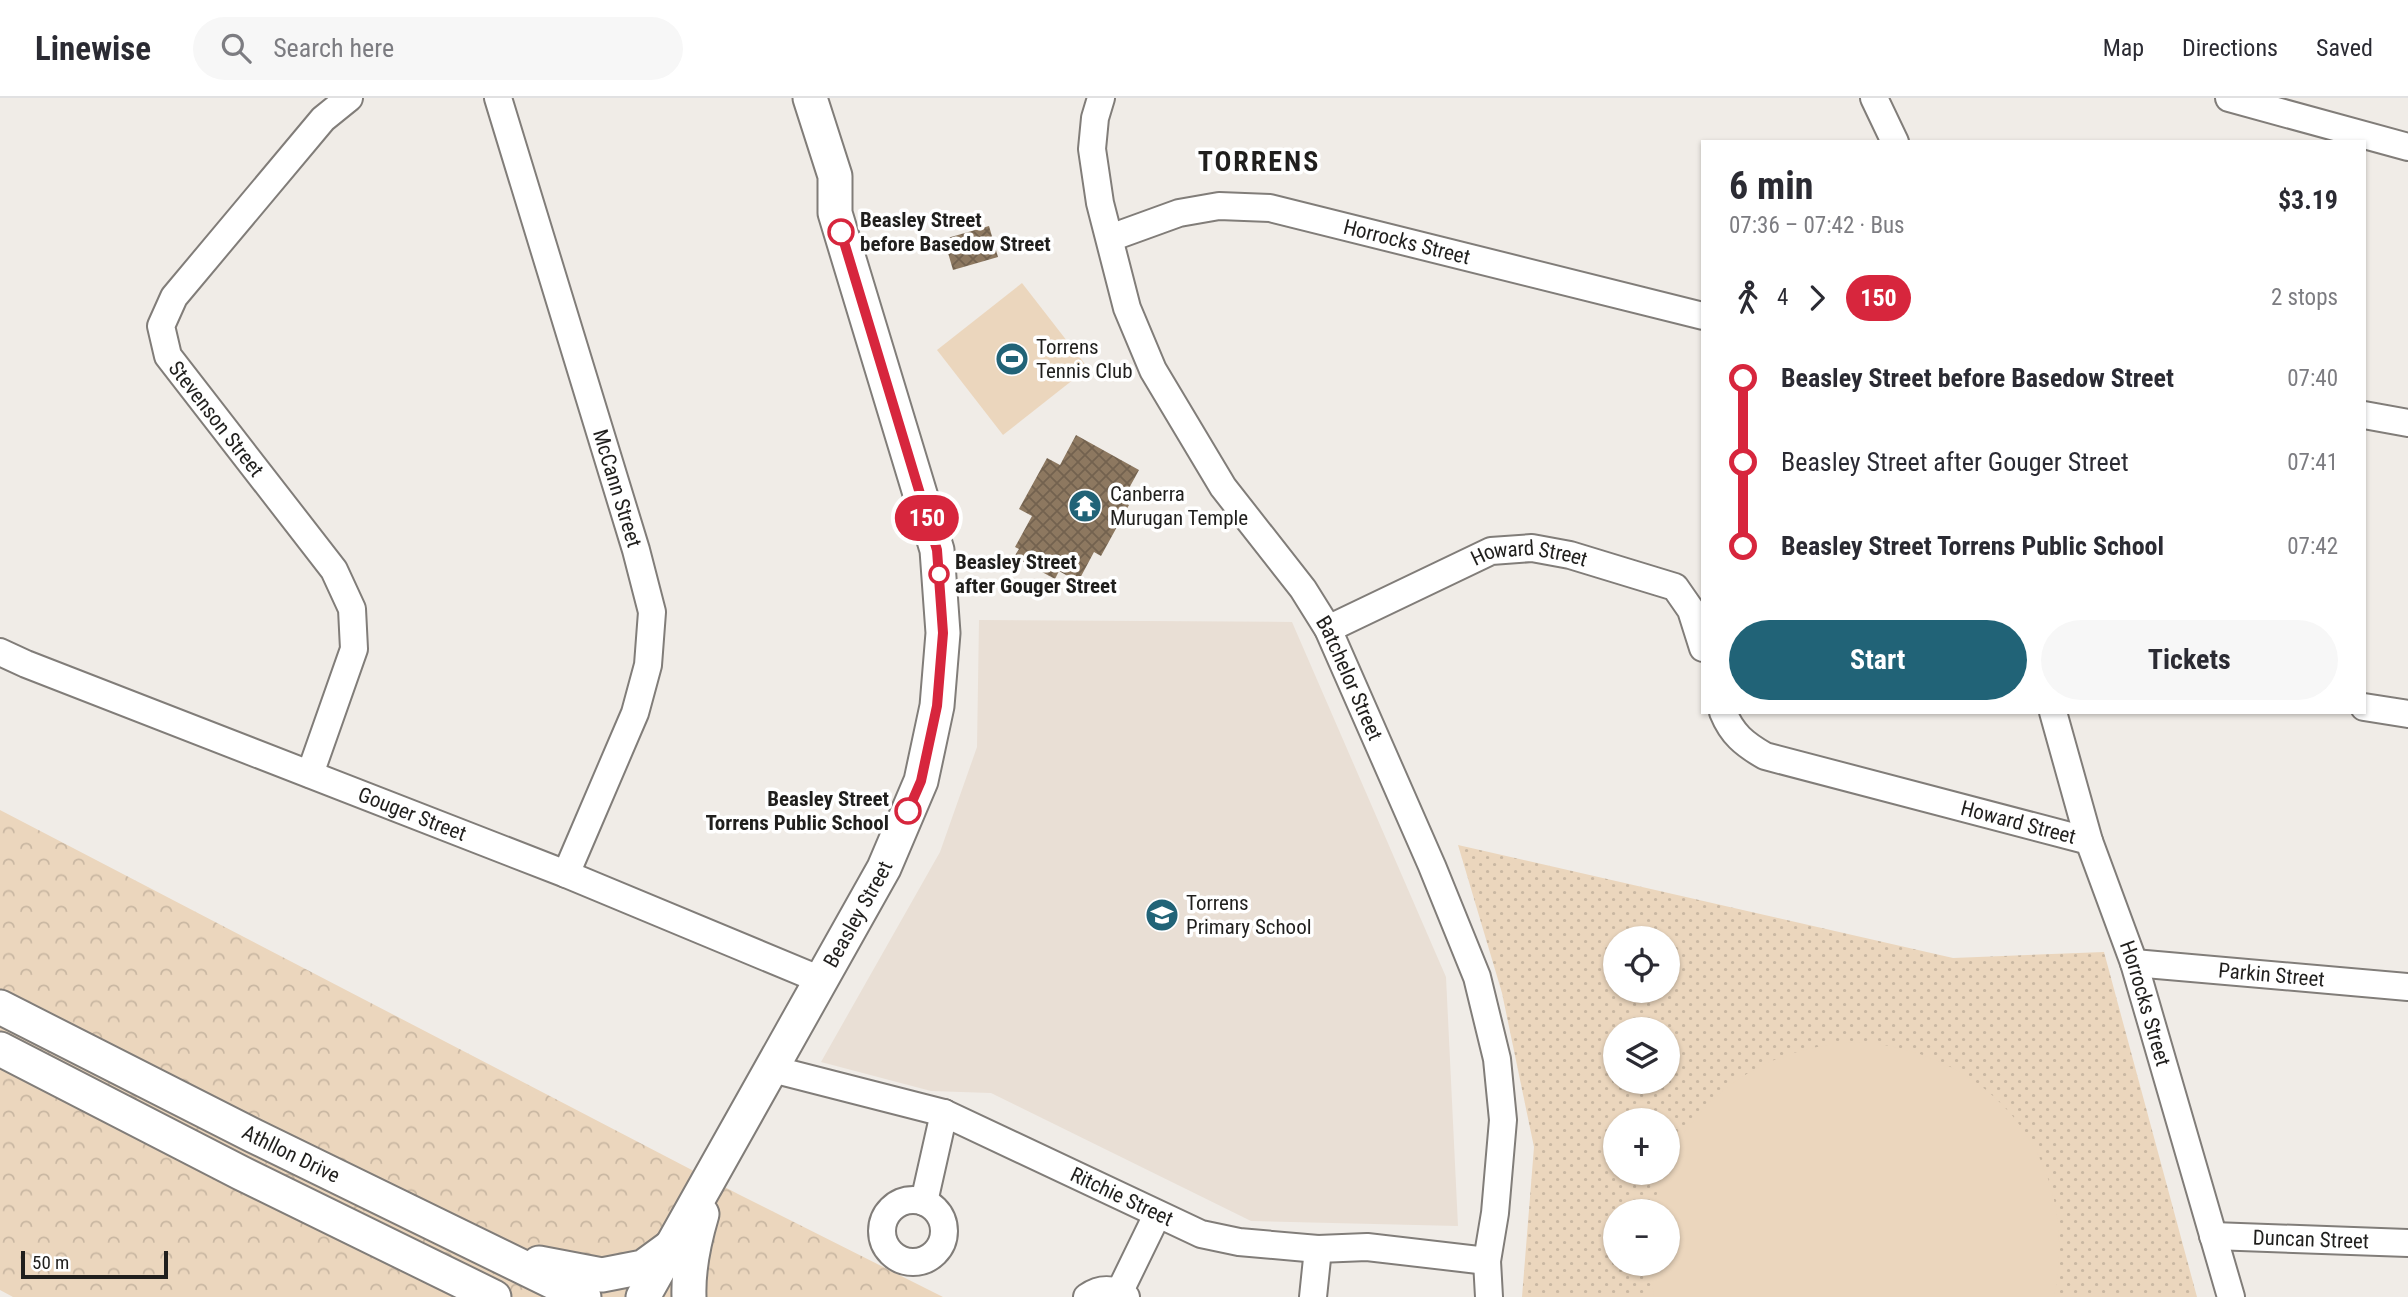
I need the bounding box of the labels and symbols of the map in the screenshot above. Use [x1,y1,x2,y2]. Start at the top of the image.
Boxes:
district label: TORRENS [1198,145,1320,178]
place label: Beasley Street before Basedow Street [860,208,1051,256]
street label: Horrocks Street [1341,215,1473,269]
marker: Beasley Street before Basedow Street [828,219,854,245]
place label: Torrens Tennis Club [1036,335,1133,383]
sports icon: Torrens Tennis Club [993,340,1031,378]
street label: Stevenson Street [163,356,269,482]
street label: McCann Street [588,426,646,550]
place label: Canberra Murugan Temple [1110,482,1248,530]
temple icon: Canberra Murugan Temple [1066,487,1104,525]
line badge: 150 [887,495,967,541]
street label: Howard Street [1467,536,1590,572]
place label: Beasley Street after Gouger Street [955,550,1117,598]
marker: Beasley Street after Gouger Street [929,564,949,584]
street label: Batchelor Street [1311,612,1387,744]
street label: Gouger Street [355,782,470,846]
place label: Beasley Street Torrens Public School [706,787,889,835]
street label: Howard Street [1958,796,2078,849]
marker: Beasley Street Torrens Public School [895,798,921,824]
street label: Beasley Street [819,858,897,972]
place label: Torrens Primary School [1186,891,1312,939]
school or university icon: Torrens Primary School [1143,896,1181,934]
street label: Horrocks Street [2115,938,2175,1069]
street label: Parkin Street [2217,958,2326,992]
street label: Athllon Drive [238,1120,344,1188]
street label: Ritchie Street [1067,1162,1177,1231]
street label: Duncan Street [2252,1225,2369,1254]
scale bar [21,1248,168,1280]

